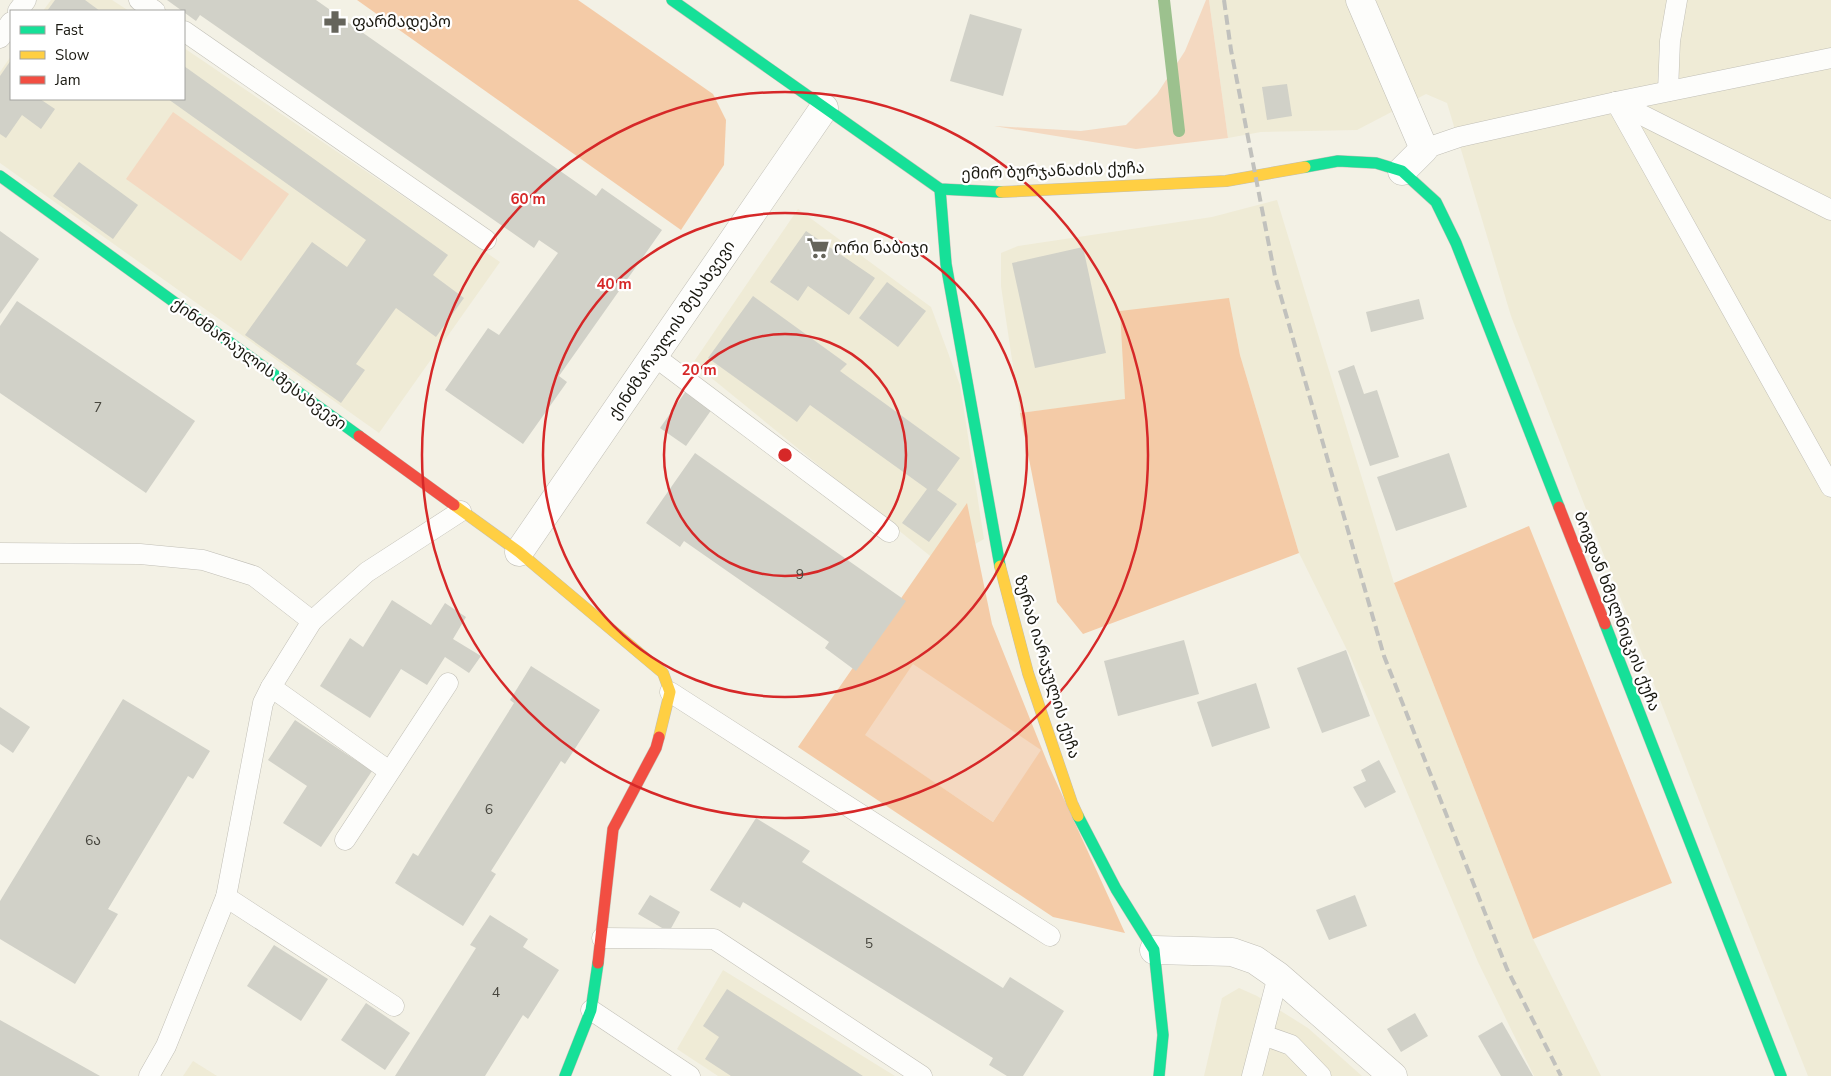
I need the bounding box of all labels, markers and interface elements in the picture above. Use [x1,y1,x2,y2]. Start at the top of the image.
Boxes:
pharmacy icon: ფარმადეპო [322,9,348,35]
legend [10,10,185,100]
place label: ფარმადეპო [352,11,451,33]
text: Fast [55,20,84,40]
text: Slow [55,45,90,65]
text: Jam [54,70,81,90]
street label: ემირ ბურჯანაძის ქუჩა [961,157,1145,185]
text: 60 m [510,189,546,209]
supermarket icon: ორი ნაბიჯი [805,235,831,261]
street label: ქინძმარაულის შესახვევი [604,236,740,424]
place label: ორი ნაბიჯი [834,237,928,259]
text: 40 m [596,274,632,294]
street label: ქინძმარაულის შესახვევი [167,293,351,435]
text: 20 m [681,360,717,380]
house number: 7 [94,398,102,417]
centre of rings [776,446,794,464]
street label: ბოგდან ხმელნიცკის ქუჩა [1569,508,1665,714]
house number: 9 [796,565,804,584]
street label: ზურაბ იარაჯულის ქუჩა [1009,573,1085,761]
house number: 6 [485,800,493,819]
house number: 6ა [85,831,101,850]
house number: 5 [865,934,873,953]
house number: 4 [492,983,500,1002]

